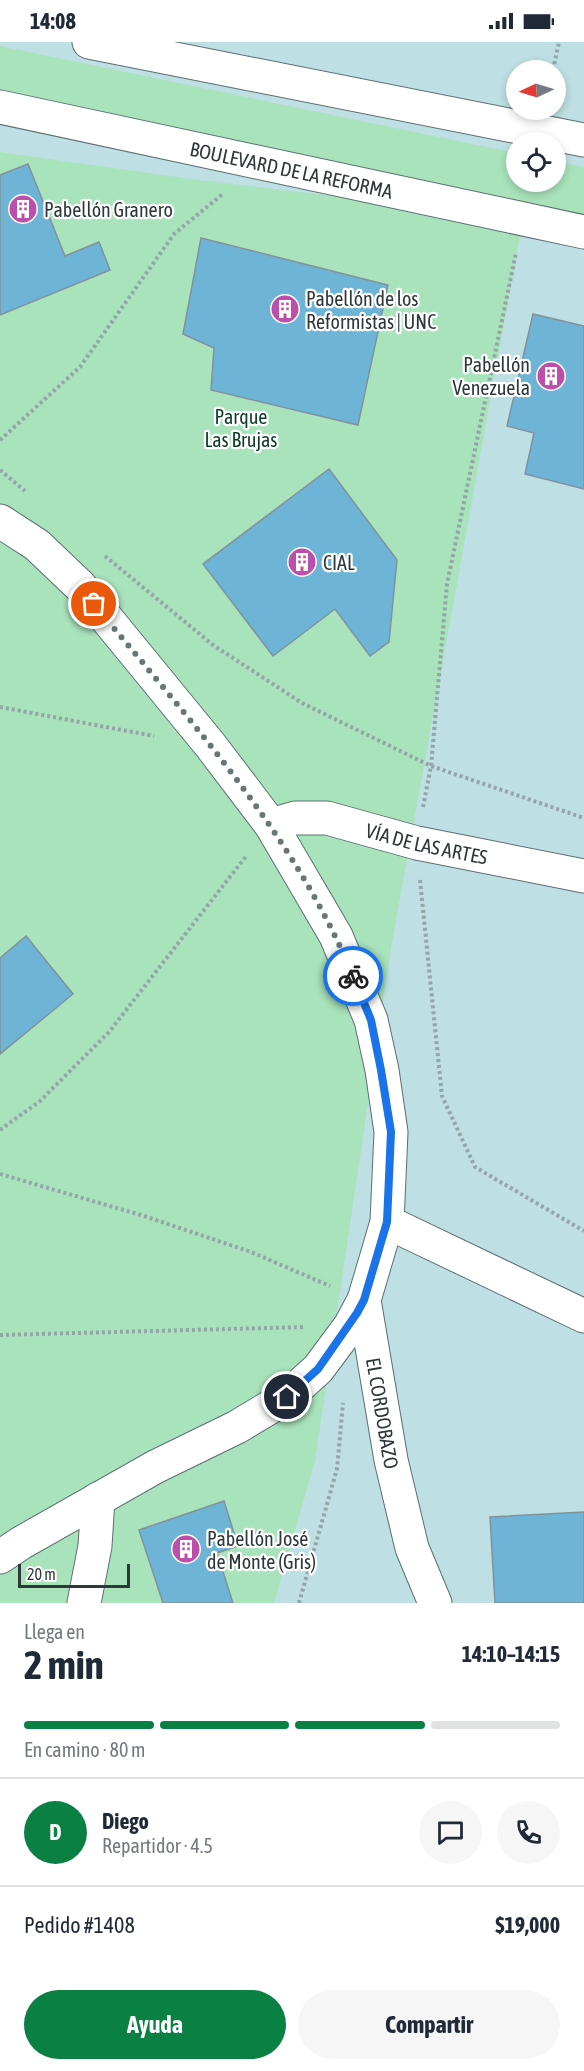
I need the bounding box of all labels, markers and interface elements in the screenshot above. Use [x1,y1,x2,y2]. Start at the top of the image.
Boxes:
text: 14:08 [30,8,76,34]
north arrow [506,60,566,120]
map controls [506,60,566,192]
button: locate [506,132,566,192]
street label: BOULEVARD DE LA REFORMA [188,136,395,202]
building icon: Pabellón Granero [7,193,39,225]
place label: Pabellón Granero [44,198,173,221]
place label: Pabellón de los Reformistas | UNC [306,287,436,333]
building icon: Pabellón de los Reformistas | UNC [269,293,301,325]
place label: Pabellón Venezuela [452,353,530,399]
building icon: Pabellón Venezuela [535,360,567,392]
park label: Parque Las Brujas [205,405,277,451]
building icon: CIAL [286,546,318,578]
place label: CIAL [323,551,355,574]
pin [68,578,119,629]
icon: bag [77,587,110,620]
street label: VÍA DE LAS ARTES [363,818,490,868]
courier [323,946,383,1006]
icon: bike [337,960,370,993]
street label: EL CORDOBAZO [362,1356,404,1471]
pin [261,1371,312,1422]
icon: home [270,1380,303,1413]
place label: Pabellón José de Monte (Gris) [207,1527,316,1573]
building icon: Pabellón José de Monte (Gris) [170,1533,202,1565]
scale bar [18,1561,130,1588]
text: 20 m [27,1565,56,1583]
text: Llega en [24,1620,85,1643]
text: 14:10–14:15 [462,1641,560,1667]
text: 2 min [24,1643,104,1687]
text: En camino · 80 m [24,1738,145,1761]
button: chat [419,1801,482,1864]
button: phone [497,1801,560,1864]
text: Diego [102,1808,149,1834]
text: D [49,1819,62,1845]
text: Repartidor · 4.5 [102,1834,213,1857]
text: Pedido #1408 [24,1912,135,1938]
text: $19,000 [495,1912,560,1938]
button: Ayuda [24,1990,286,2059]
button: Compartir [298,1990,560,2059]

